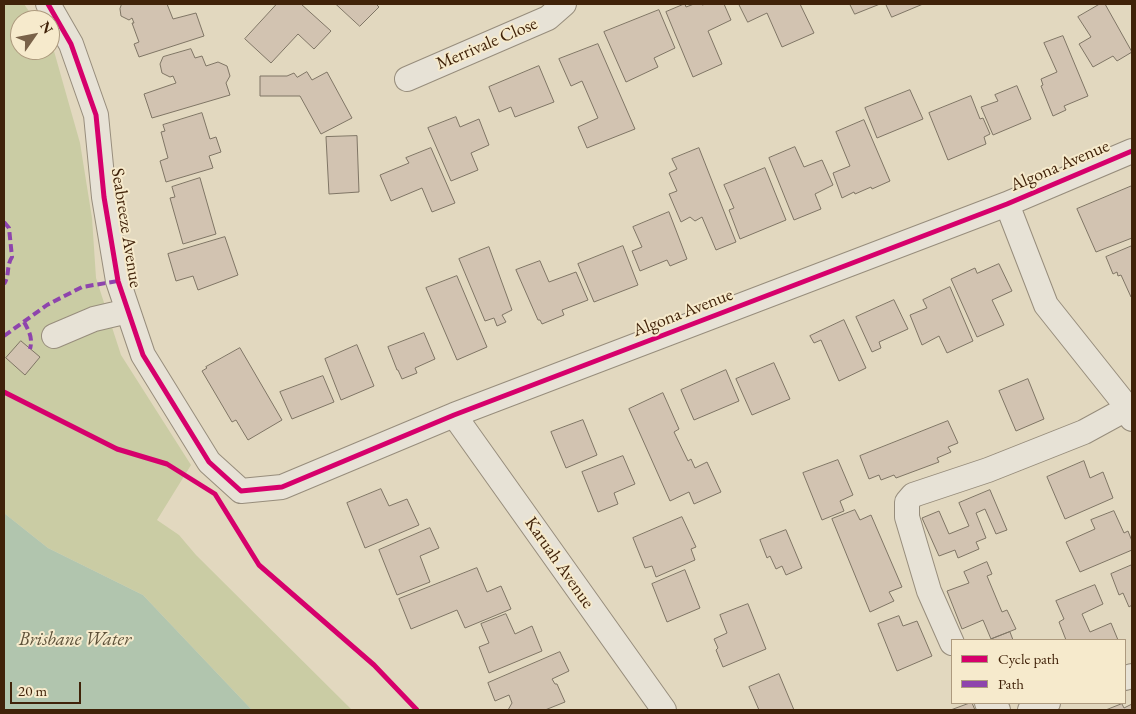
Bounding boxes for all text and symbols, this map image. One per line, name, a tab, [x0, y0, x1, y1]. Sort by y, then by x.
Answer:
north arrow	[10, 10, 60, 60]
street label: Merrivale Close	[433, 13, 541, 75]
text: N	[36, 18, 57, 37]
street label: Algona Avenue	[1007, 135, 1113, 197]
street label: Seabreeze Avenue	[106, 167, 146, 289]
street label: Algona Avenue	[630, 284, 736, 342]
street label: Karuah Avenue	[520, 513, 598, 613]
water label: Brisbane Water	[19, 629, 131, 651]
legend	[951, 639, 1126, 704]
text: Cycle path	[998, 649, 1059, 668]
scale bar	[12, 672, 84, 704]
text: Path	[998, 674, 1024, 693]
text: 20 m	[18, 681, 47, 700]

